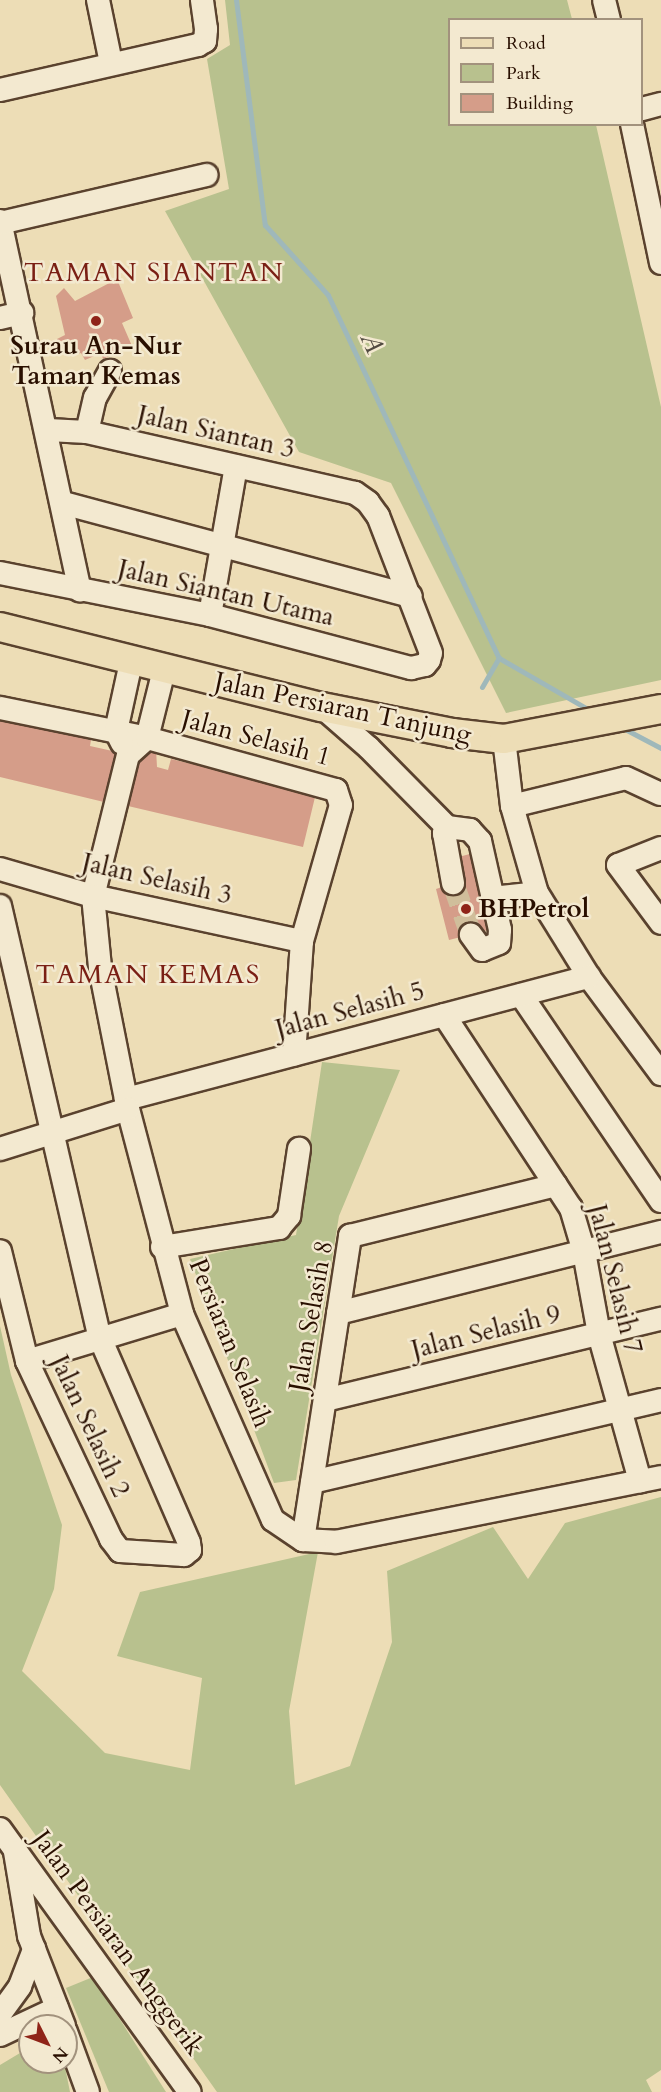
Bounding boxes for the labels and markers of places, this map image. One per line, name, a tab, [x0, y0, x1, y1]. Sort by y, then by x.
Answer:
marker: Surau An-Nur Taman Kemas	[89, 314, 103, 328]
place label: Surau An-Nur Taman Kemas	[10, 330, 182, 392]
place label: BHPetrol	[478, 893, 589, 925]
marker: BHPetrol	[459, 902, 473, 916]

